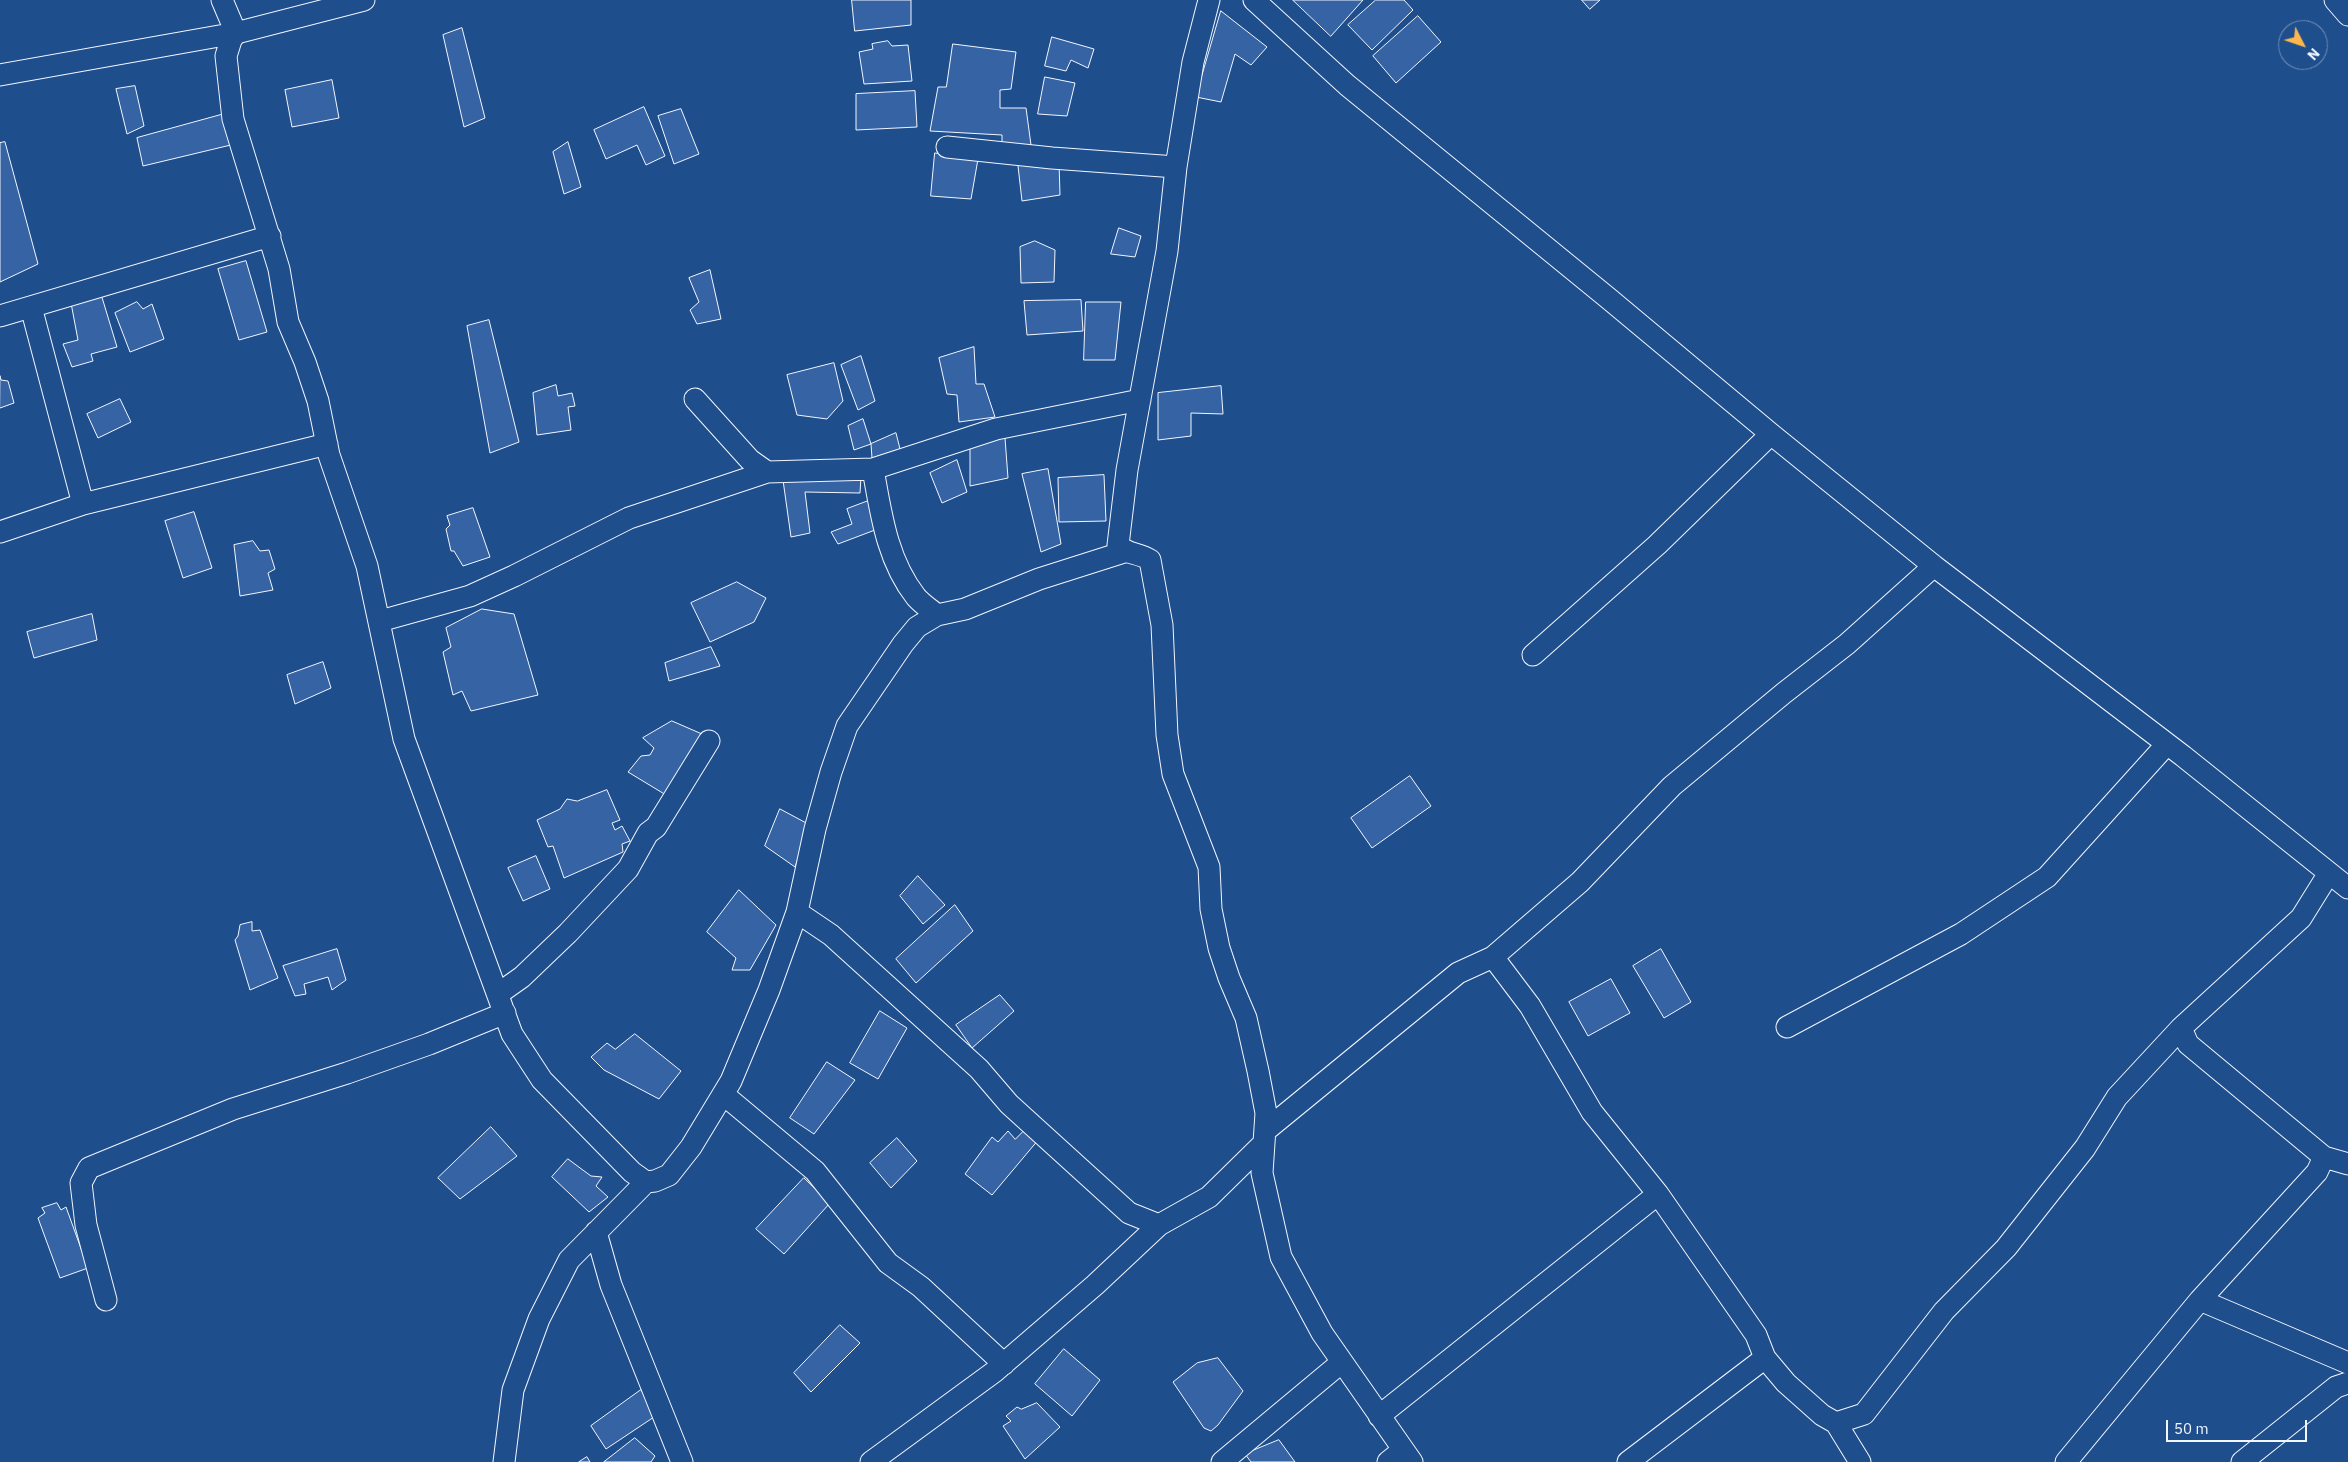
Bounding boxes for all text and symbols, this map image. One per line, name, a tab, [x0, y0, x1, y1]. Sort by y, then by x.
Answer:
north arrow	[2278, 20, 2328, 70]
text: N	[2303, 44, 2324, 64]
scale bar	[2168, 1410, 2309, 1442]
text: 50 m	[2174, 1419, 2209, 1438]

